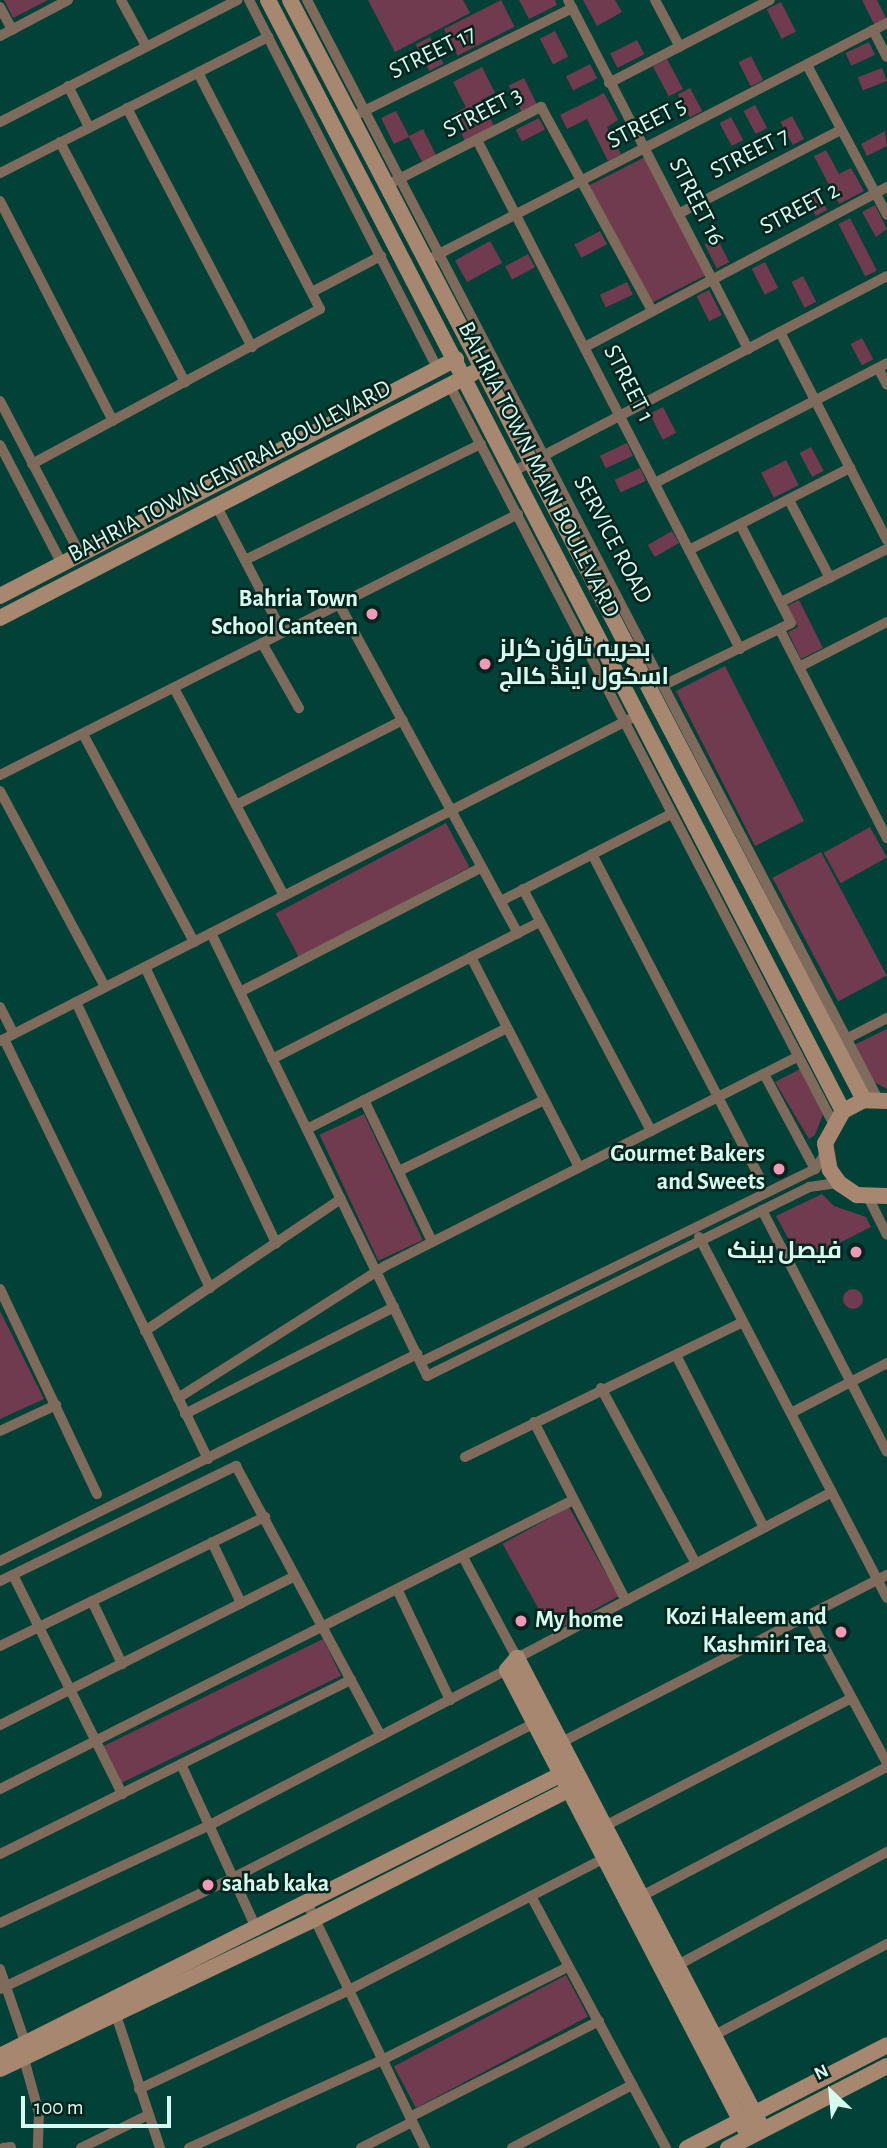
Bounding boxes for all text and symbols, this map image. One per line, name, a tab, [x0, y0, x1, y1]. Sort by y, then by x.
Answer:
street label: STREET 17	[385, 20, 481, 86]
street label: STREET 3	[439, 81, 527, 145]
street label: STREET 5	[603, 92, 691, 156]
street label: STREET 7	[706, 122, 794, 186]
street label: STREET 16	[662, 153, 730, 251]
street label: STREET 2	[755, 176, 845, 242]
street label: BAHRIA TOWN MAIN BOULEVARD	[451, 317, 625, 623]
street label: STREET 1	[596, 340, 660, 428]
street label: BAHRIA TOWN CENTRAL BOULEVARD	[64, 374, 396, 570]
street label: SERVICE ROAD	[566, 471, 658, 609]
place label: Bahria Town School Canteen	[211, 586, 358, 642]
marker: Bahria Town School Canteen	[364, 606, 380, 622]
place label: بحریہ ٹاؤن گرلز اسکول اینڈ کالج	[499, 636, 669, 692]
marker: بحریہ ٹاؤن گرلز اسکول اینڈ کالج	[477, 656, 493, 672]
place label: Gourmet Bakers and Sweets	[610, 1141, 765, 1197]
marker: Gourmet Bakers and Sweets	[771, 1161, 787, 1177]
place label: فیصل بینک	[727, 1238, 842, 1266]
marker: فیصل بینک	[848, 1244, 864, 1260]
place label: Kozi Haleem and Kashmiri Tea	[665, 1604, 827, 1660]
place label: My home	[535, 1607, 623, 1635]
marker: My home	[513, 1613, 529, 1629]
marker: Kozi Haleem and Kashmiri Tea	[833, 1624, 849, 1640]
place label: sahab kaka	[222, 1871, 329, 1899]
marker: sahab kaka	[200, 1877, 216, 1893]
north arrow	[796, 2057, 866, 2127]
text: N	[811, 2061, 832, 2084]
scale bar	[24, 2082, 175, 2126]
text: 100 m	[34, 2097, 84, 2118]

